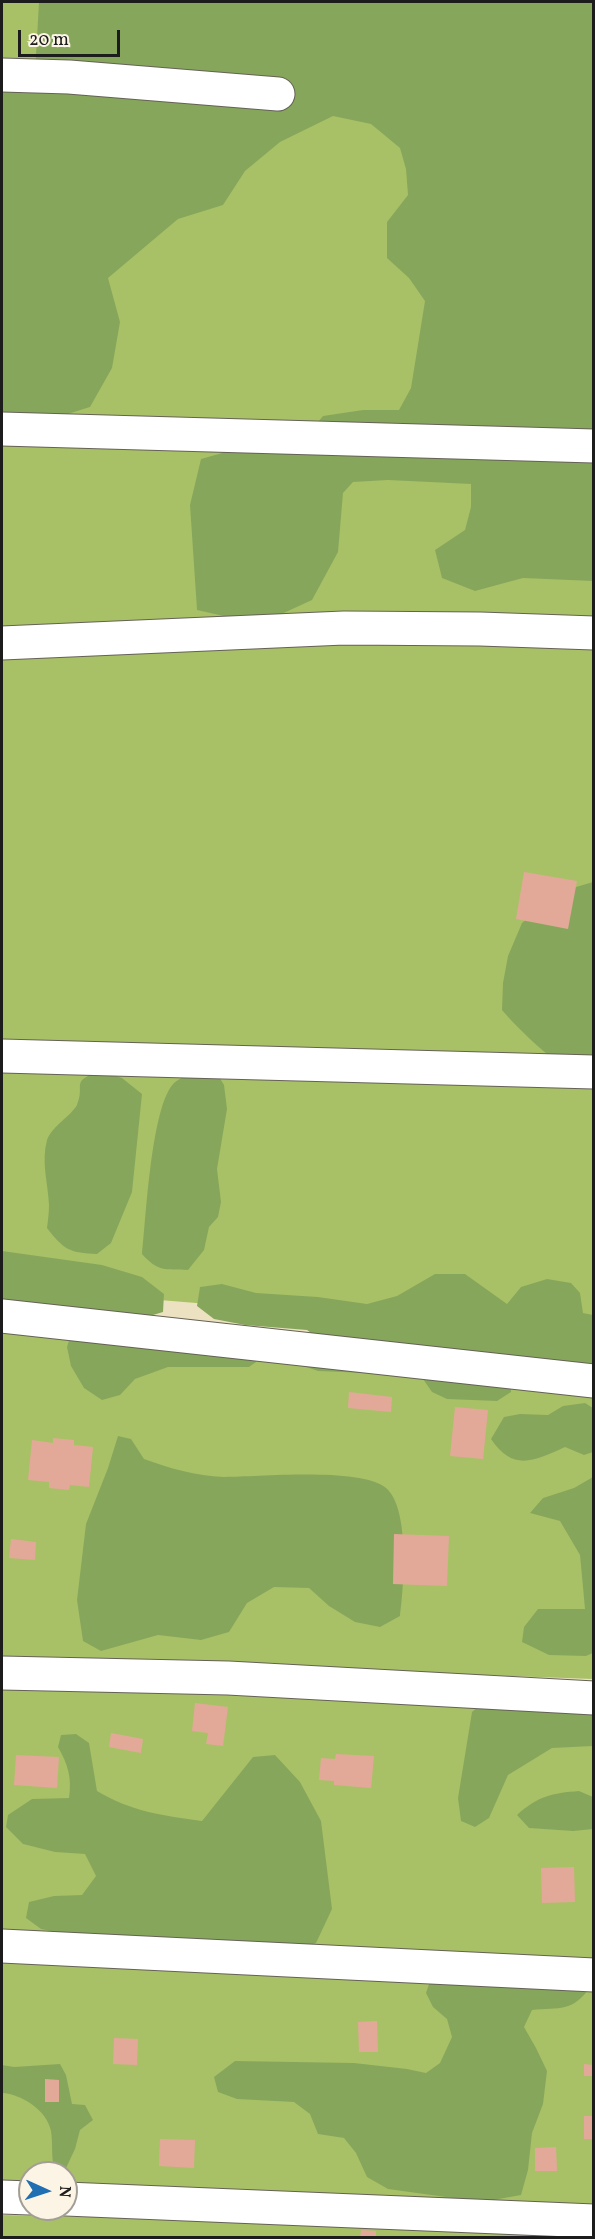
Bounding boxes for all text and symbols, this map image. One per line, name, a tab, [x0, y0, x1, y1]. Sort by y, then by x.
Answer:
scale bar	[21, 18, 123, 56]
text: 20 m	[29, 28, 69, 53]
north arrow	[18, 2161, 78, 2221]
text: N	[53, 2185, 75, 2198]

